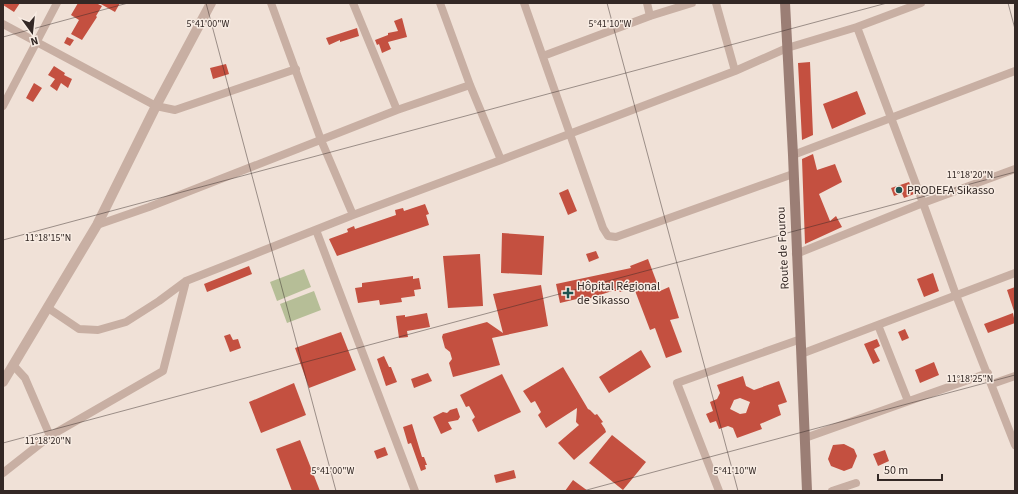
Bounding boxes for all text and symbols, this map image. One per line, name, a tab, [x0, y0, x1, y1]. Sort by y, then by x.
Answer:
north arrow	[12, 12, 52, 52]
text: 5°41'00"W	[187, 17, 230, 31]
text: 5°41'10"W	[589, 17, 632, 31]
text: N	[29, 33, 40, 49]
text: 11°18'20"N	[947, 168, 993, 182]
place label: PRODEFA Sikasso	[907, 182, 994, 199]
marker: PRODEFA Sikasso	[894, 185, 904, 195]
street label: Route de Fourou	[772, 206, 794, 290]
text: 11°18'15"N	[25, 231, 71, 245]
place label: Hôpital Régional de Sikasso	[577, 278, 660, 309]
marker: Hôpital Régional de Sikasso	[562, 287, 574, 299]
text: 11°18'25"N	[947, 372, 993, 386]
text: 11°18'20"N	[25, 434, 71, 448]
scale bar	[878, 456, 942, 482]
text: 50 m	[884, 462, 908, 479]
text: 5°41'00"W	[312, 464, 355, 478]
text: 5°41'10"W	[714, 464, 757, 478]

